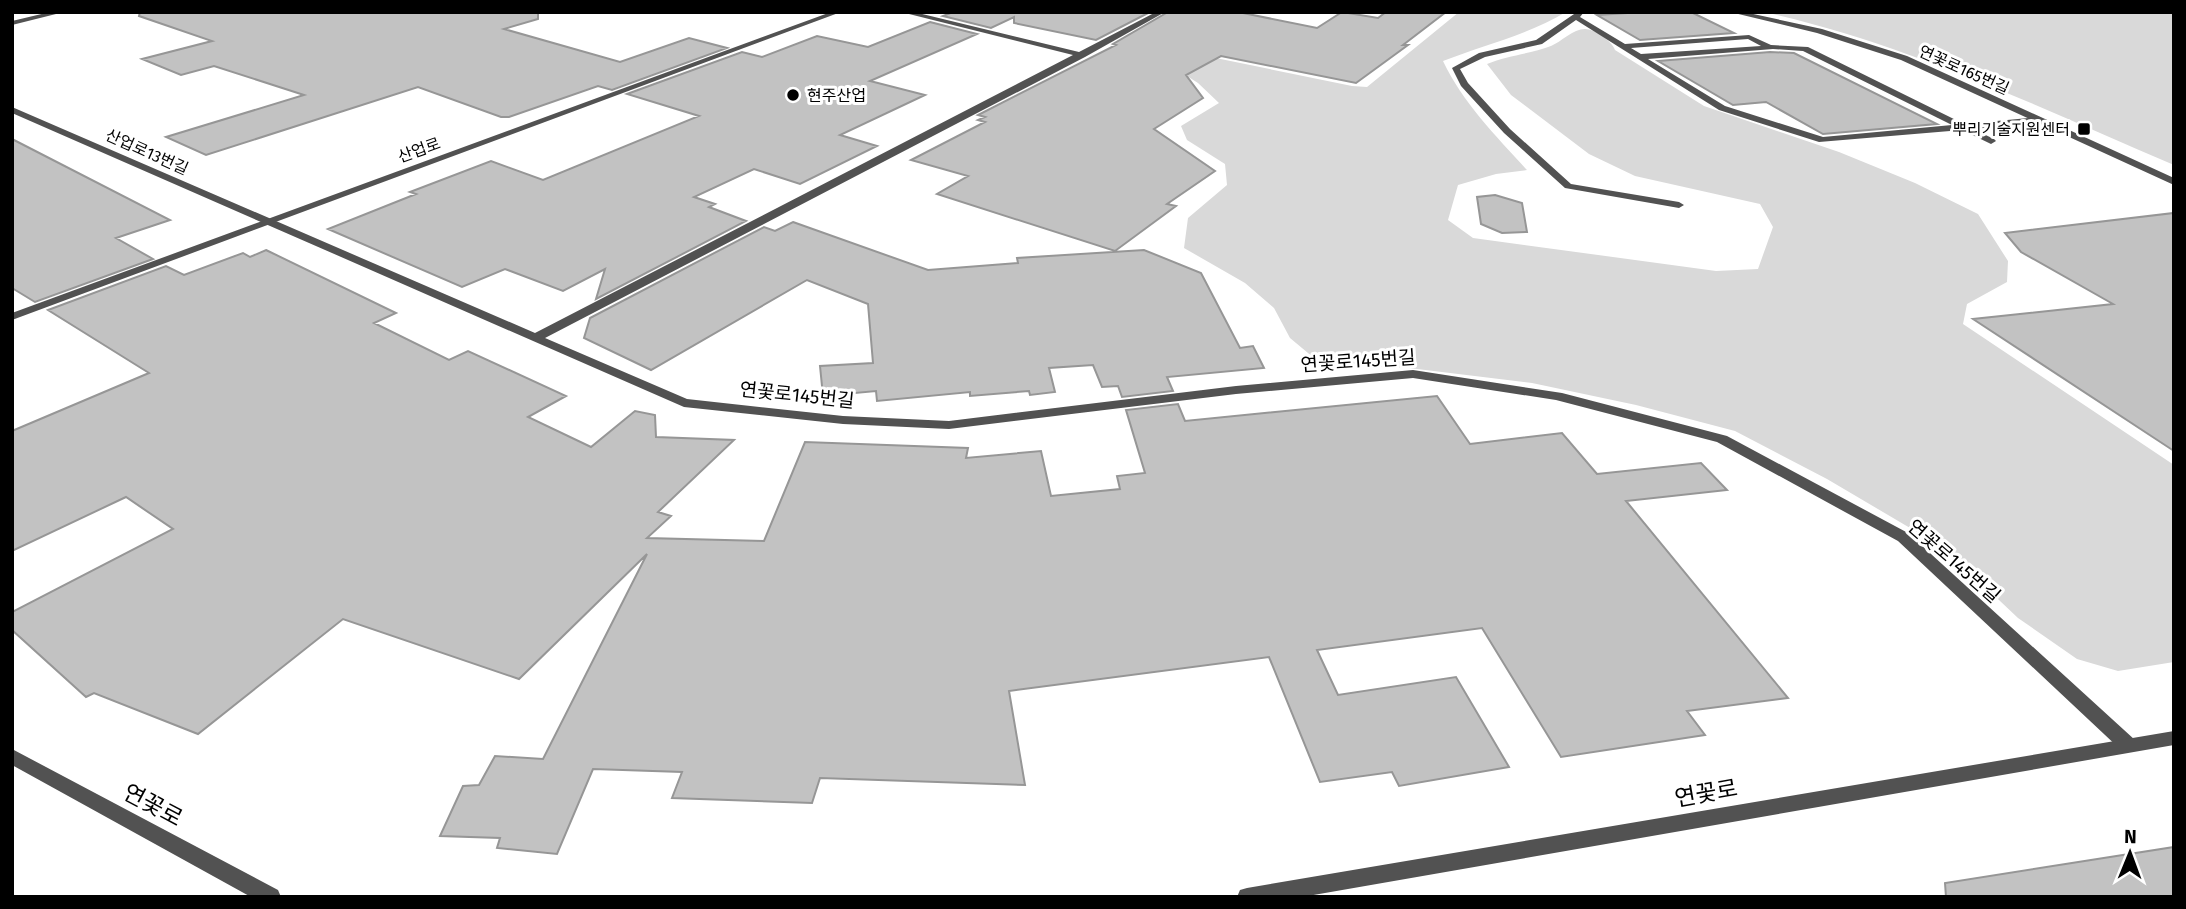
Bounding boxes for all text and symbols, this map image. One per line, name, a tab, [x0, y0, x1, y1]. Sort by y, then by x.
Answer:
street label: 연꽃로165번길	[1916, 42, 2012, 98]
place label: 현주산업	[807, 86, 866, 105]
marker: 현주산업	[785, 87, 801, 103]
place label: 뿌리기술지원센터	[1952, 120, 2070, 139]
marker: 뿌리기술지원센터	[2076, 121, 2092, 137]
street label: 산업로13번길	[103, 125, 191, 179]
street label: 산업로	[395, 133, 443, 166]
street label: 연꽃로145번길	[1300, 346, 1416, 376]
street label: 연꽃로145번길	[739, 378, 855, 412]
street label: 연꽃로145번길	[1903, 515, 2005, 607]
street label: 연꽃로	[1672, 774, 1740, 812]
street label: 연꽃로	[118, 778, 188, 832]
north arrow	[2095, 818, 2165, 888]
text: N	[2124, 825, 2137, 848]

